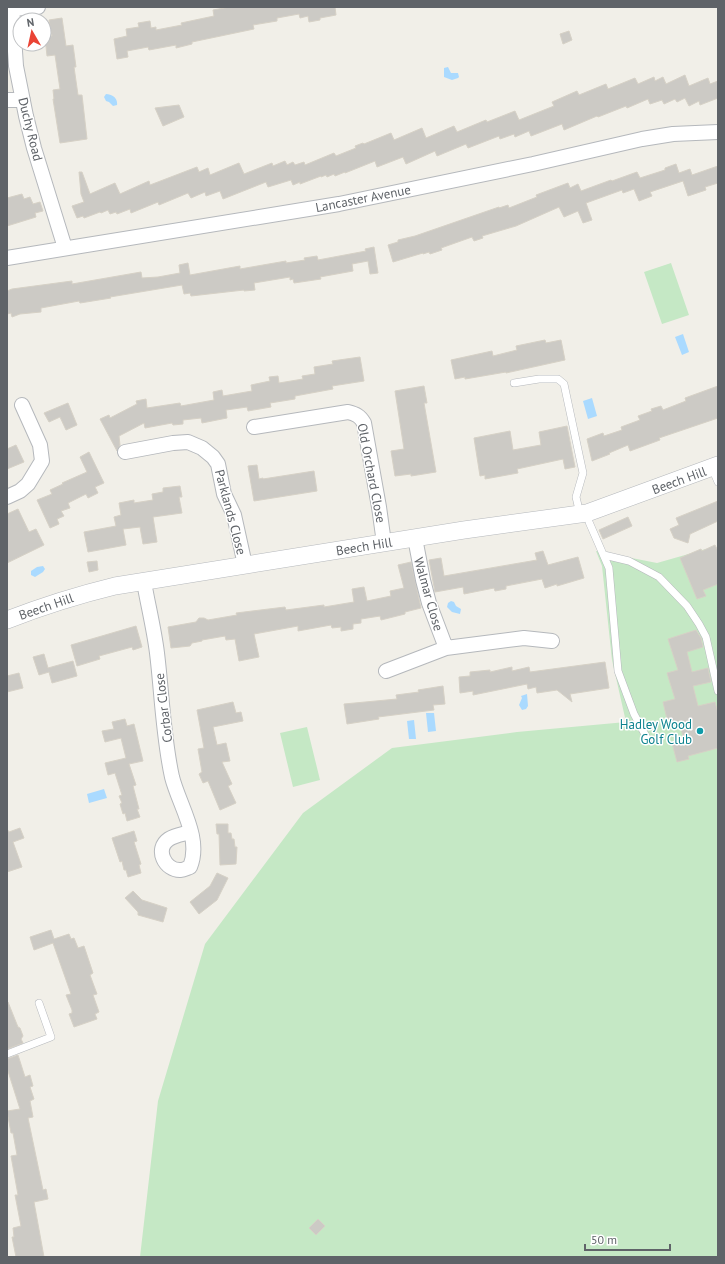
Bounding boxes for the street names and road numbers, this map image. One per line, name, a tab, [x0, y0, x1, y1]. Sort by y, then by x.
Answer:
street label: Duchy Road	[14, 95, 47, 163]
street label: Lancaster Avenue	[314, 181, 412, 216]
street label: Old Orchard Close	[354, 422, 389, 524]
street label: Beech Hill	[650, 463, 709, 498]
street label: Parklands Close	[211, 468, 250, 557]
street label: Beech Hill	[335, 534, 394, 559]
street label: Walmar Close	[410, 555, 447, 633]
street label: Beech Hill	[17, 589, 76, 624]
street label: Corbar Close	[151, 672, 176, 744]

